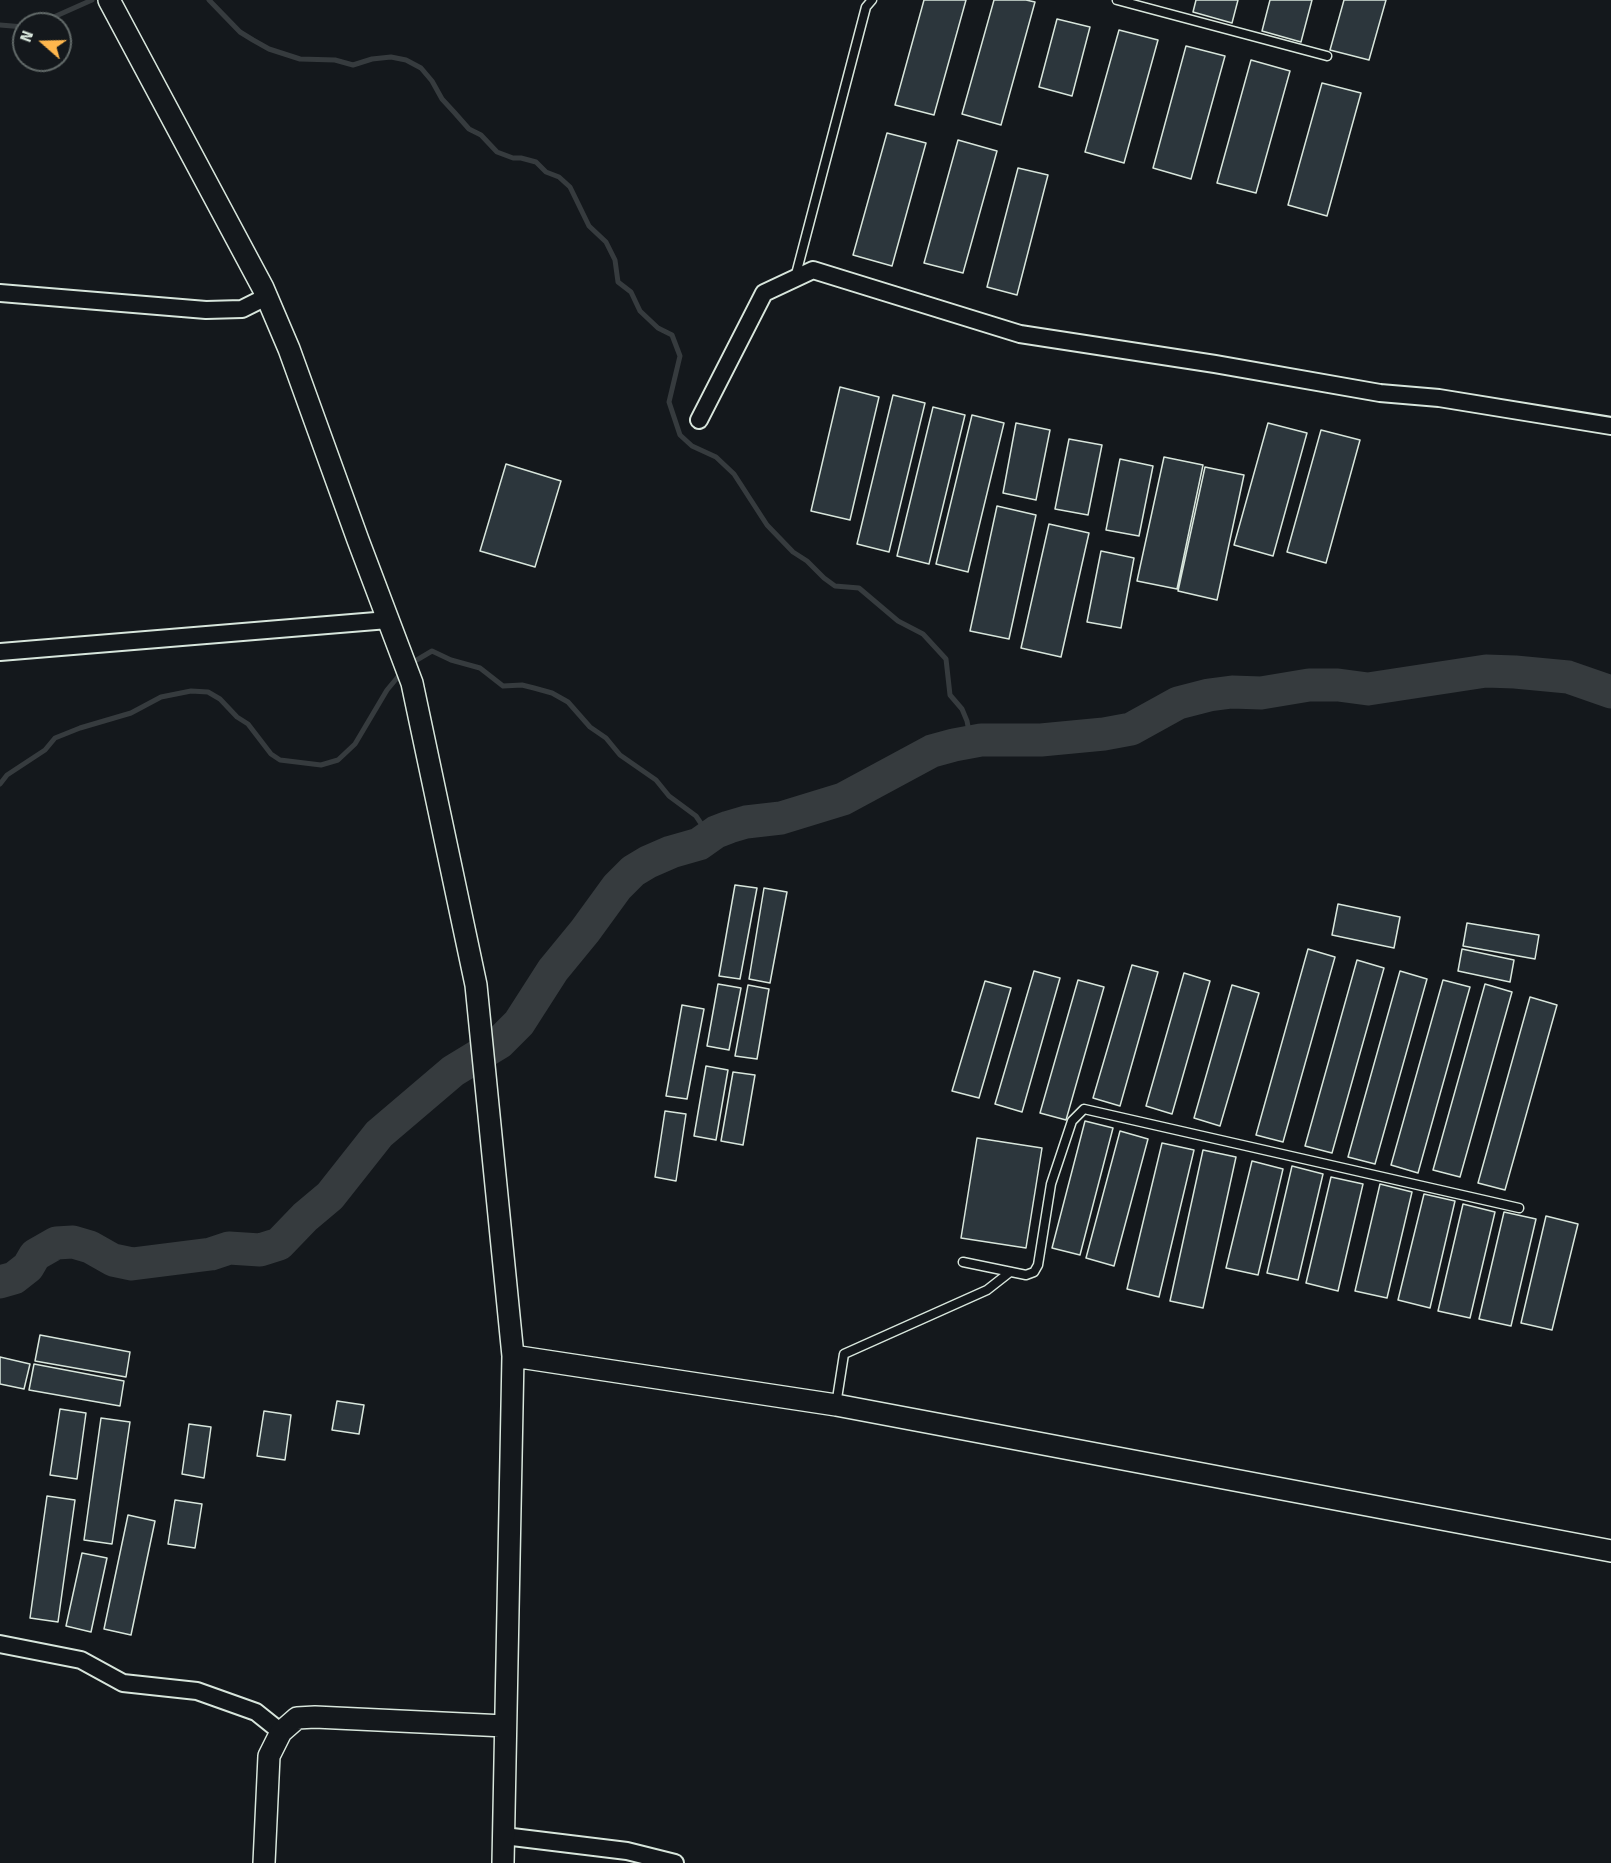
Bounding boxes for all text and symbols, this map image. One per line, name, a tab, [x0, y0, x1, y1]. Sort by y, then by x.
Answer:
north arrow	[12, 12, 72, 72]
text: N	[16, 28, 37, 45]

